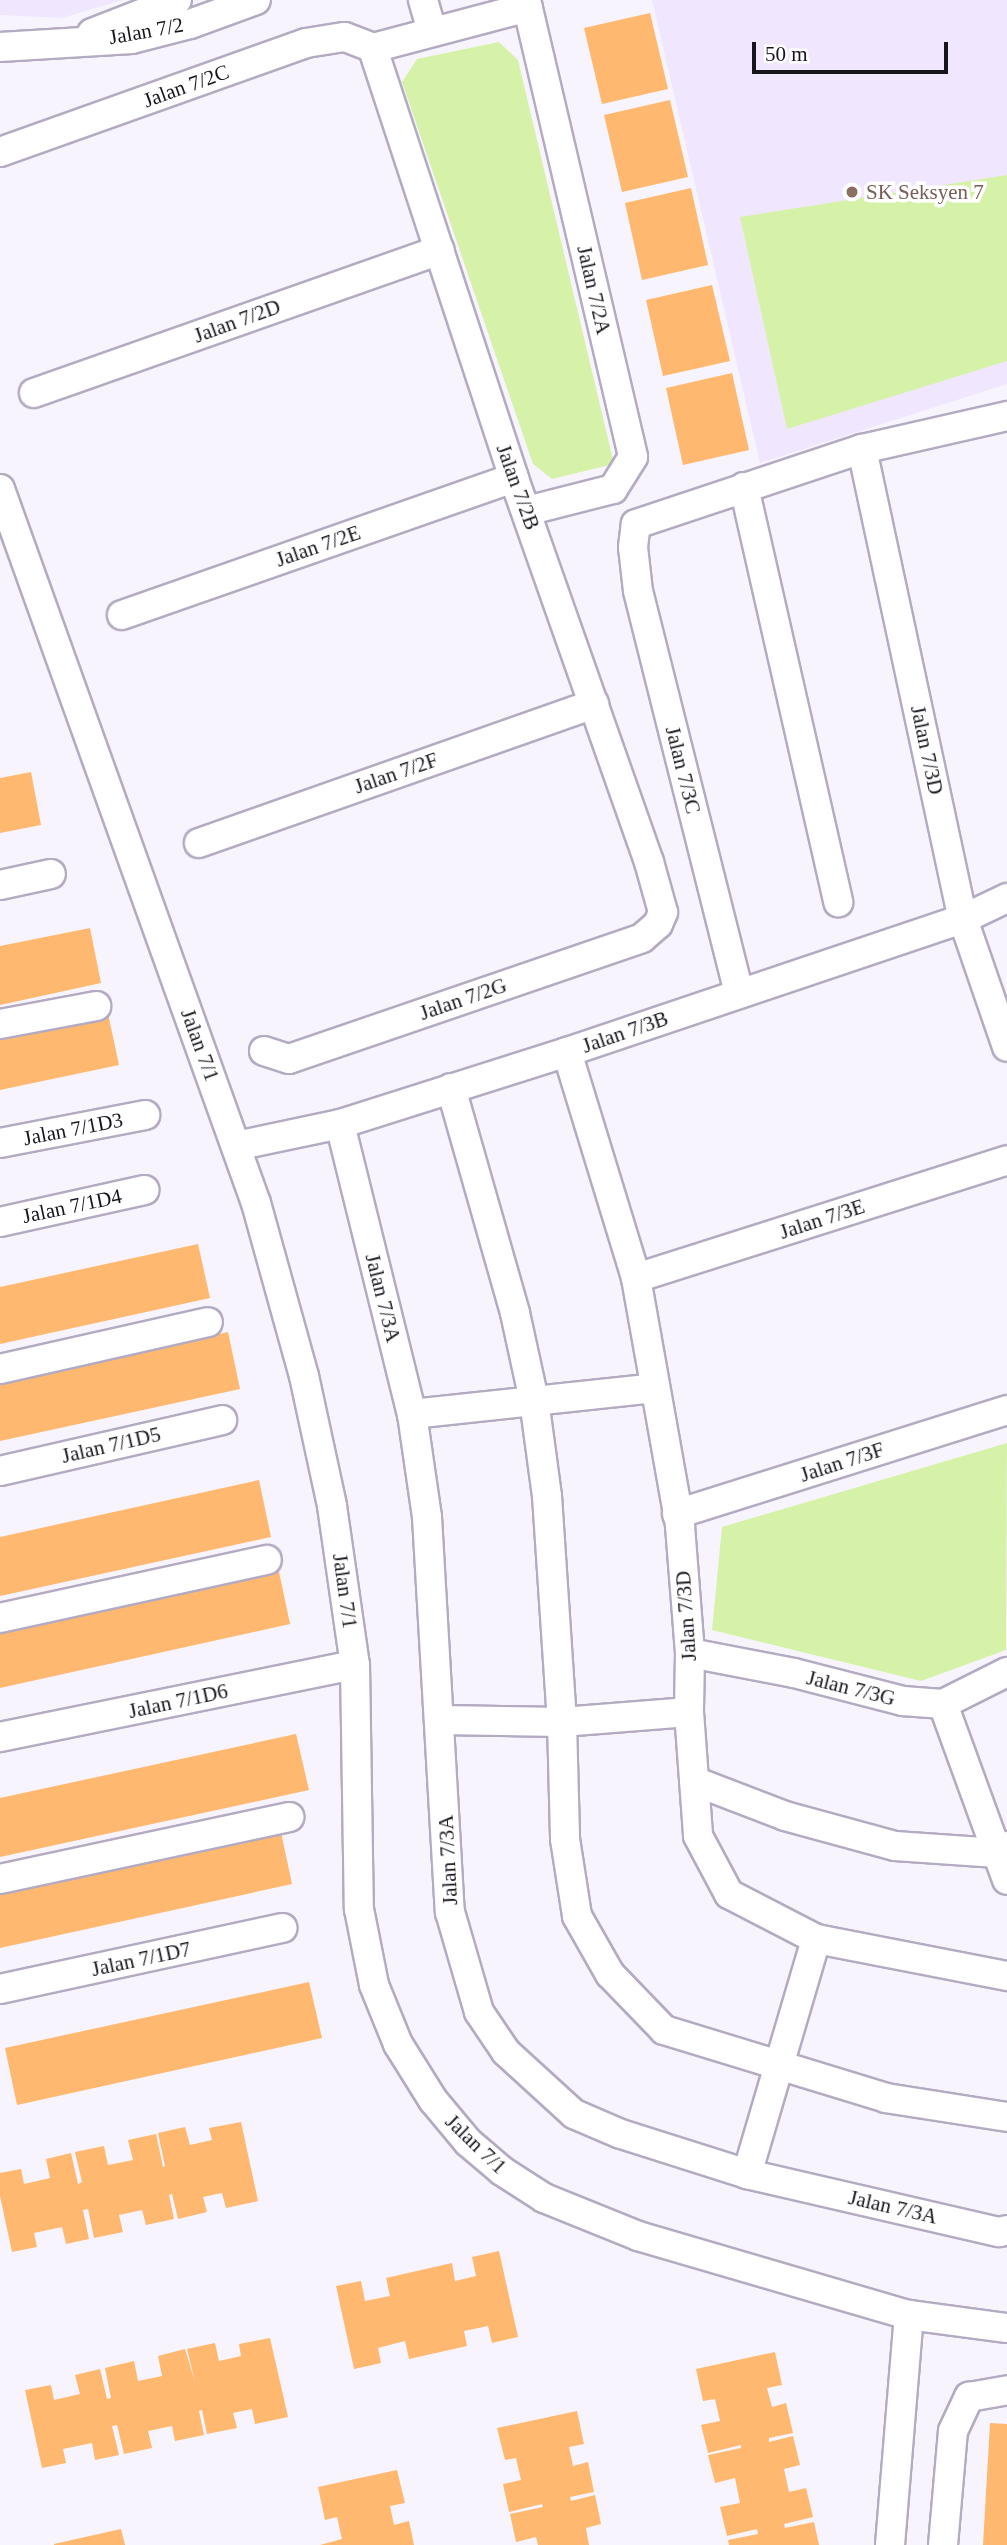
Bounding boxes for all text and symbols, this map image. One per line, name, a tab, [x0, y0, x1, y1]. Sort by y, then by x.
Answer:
street label: Jalan 7/2	[107, 12, 185, 50]
scale bar	[755, 28, 951, 72]
text: 50 m	[765, 42, 808, 66]
street label: Jalan 7/2C	[140, 59, 232, 113]
place label: SK Seksyen 7	[866, 179, 984, 205]
marker: SK Seksyen 7	[844, 184, 860, 200]
street label: Jalan 7/2A	[572, 243, 616, 337]
street label: Jalan 7/2D	[190, 294, 284, 348]
street label: Jalan 7/2B	[491, 441, 545, 533]
street label: Jalan 7/2E	[272, 520, 364, 572]
street label: Jalan 7/3D	[905, 703, 949, 797]
street label: Jalan 7/3C	[660, 724, 706, 816]
street label: Jalan 7/2F	[351, 747, 441, 799]
street label: Jalan 7/2G	[416, 972, 510, 1026]
street label: Jalan 7/1	[175, 1005, 225, 1085]
street label: Jalan 7/3B	[579, 1006, 671, 1058]
street label: Jalan 7/1D3	[21, 1107, 125, 1151]
street label: Jalan 7/1D4	[20, 1183, 124, 1229]
street label: Jalan 7/3E	[776, 1193, 868, 1245]
street label: Jalan 7/3A	[360, 1251, 406, 1345]
street label: Jalan 7/1D5	[59, 1421, 163, 1469]
street label: Jalan 7/3F	[797, 1437, 887, 1487]
street label: Jalan 7/1	[327, 1552, 363, 1630]
street label: Jalan 7/3D	[670, 1570, 702, 1662]
street label: Jalan 7/3G	[804, 1665, 898, 1711]
street label: Jalan 7/1D6	[126, 1678, 230, 1724]
street label: Jalan 7/3A	[433, 1814, 463, 1906]
street label: Jalan 7/1D7	[89, 1936, 193, 1982]
street label: Jalan 7/1	[440, 2109, 512, 2179]
street label: Jalan 7/3A	[846, 2185, 940, 2229]

